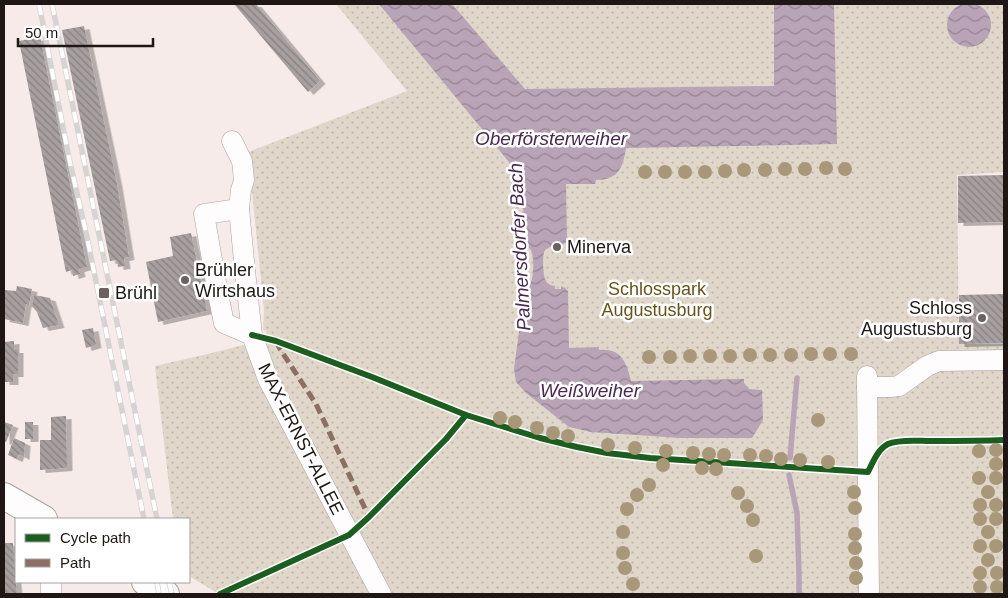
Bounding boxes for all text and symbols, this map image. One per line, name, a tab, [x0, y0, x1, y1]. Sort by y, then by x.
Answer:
scale bar	[18, 15, 152, 47]
text: 50 m	[25, 24, 58, 41]
water label: Oberförsterweiher	[475, 128, 628, 149]
water label: Palmersdorfer Bach	[505, 163, 534, 331]
place label: Minerva	[567, 237, 632, 257]
marker: Minerva	[551, 241, 563, 253]
place label: Brühler Wirtshaus	[195, 260, 275, 301]
marker: Brühler Wirtshaus	[179, 274, 191, 286]
park label: Schlosspark Augustusburg	[601, 279, 713, 320]
place label: Brühl	[115, 283, 157, 303]
marker: Brühl	[97, 286, 111, 300]
place label: Schloss Augustusburg	[861, 298, 972, 339]
marker: Schloss Augustusburg	[976, 312, 988, 324]
street label: MAX-ERNST-ALLEE	[254, 360, 348, 518]
water label: Weißweiher	[540, 380, 641, 401]
legend	[15, 518, 190, 583]
text: Cycle path	[60, 529, 131, 546]
text: Path	[60, 554, 91, 571]

